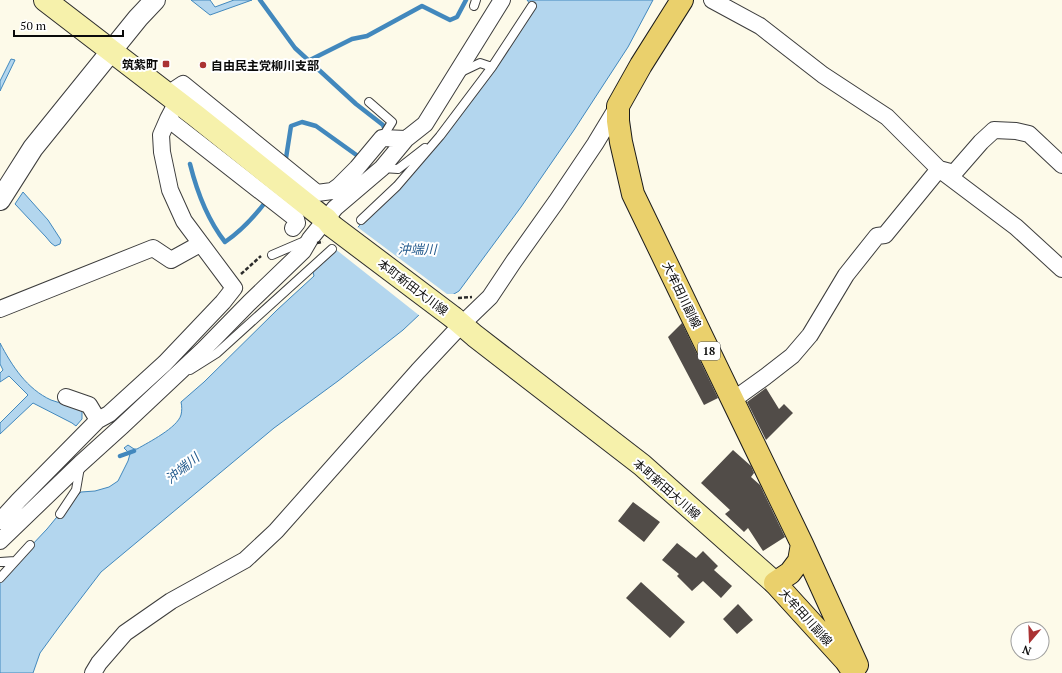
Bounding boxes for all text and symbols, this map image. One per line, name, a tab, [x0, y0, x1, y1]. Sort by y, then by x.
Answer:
scale bar	[14, 12, 123, 38]
text: 50 m	[20, 18, 47, 33]
place label: 筑紫町	[122, 57, 158, 72]
place label: 自由民主党柳川支部	[211, 58, 319, 73]
marker: 筑紫町	[161, 59, 171, 69]
marker: 自由民主党柳川支部	[198, 60, 208, 70]
water label: 沖端川	[397, 240, 438, 258]
street label: 本町新田大川線	[375, 256, 451, 318]
street label: 大牟田川副線	[659, 259, 705, 331]
road number: 18	[698, 342, 720, 360]
water label: 沖端川	[161, 447, 204, 487]
street label: 本町新田大川線	[630, 456, 704, 522]
street label: 大牟田川副線	[776, 585, 836, 649]
north arrow	[1010, 621, 1050, 661]
text: N	[1020, 642, 1033, 658]

